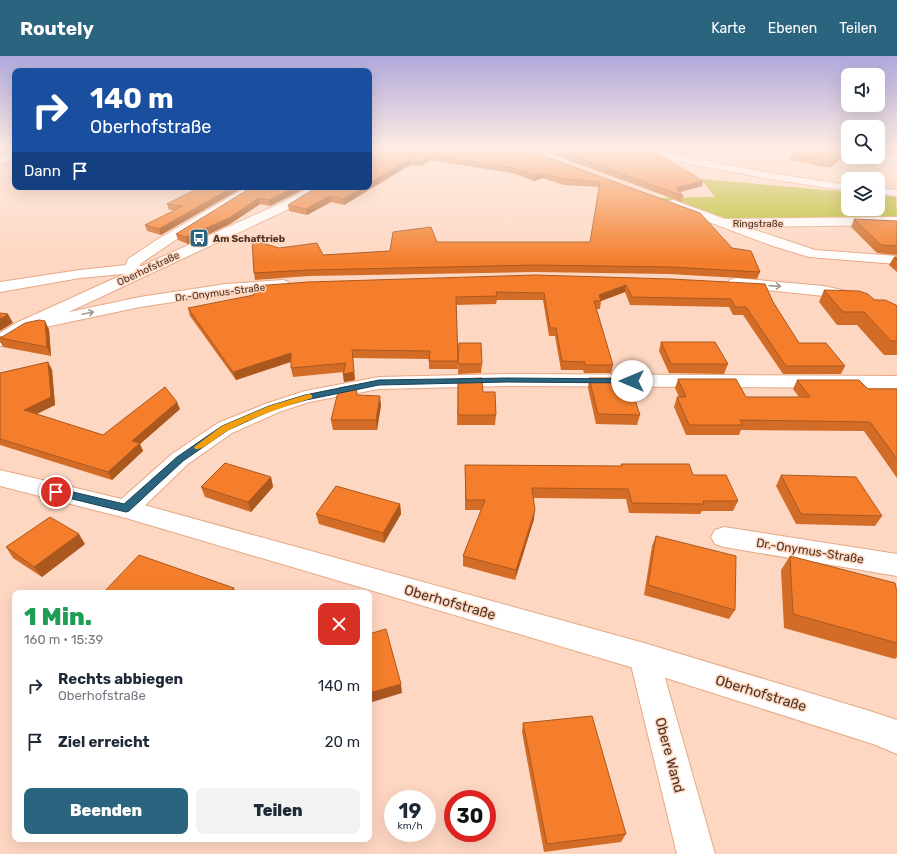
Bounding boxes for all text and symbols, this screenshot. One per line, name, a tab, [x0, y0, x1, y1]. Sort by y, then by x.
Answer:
text: Routely	[20, 17, 94, 40]
text: Karte	[711, 20, 746, 37]
text: Ebenen	[768, 20, 817, 37]
text: Teilen	[839, 20, 877, 37]
map controls	[841, 68, 885, 216]
button: sound	[841, 68, 885, 112]
text: 140 m	[90, 82, 174, 115]
icon: right	[24, 84, 76, 136]
text: Oberhofstraße	[90, 116, 211, 138]
button: search	[841, 120, 885, 164]
icon: arrive	[69, 160, 91, 182]
text: Dann	[24, 162, 61, 180]
button: layers	[841, 172, 885, 216]
street label: Ringstraße	[733, 218, 784, 230]
bus stop icon: Am Schaftrieb	[188, 227, 210, 249]
place label: Am Schaftrieb	[213, 233, 285, 245]
street label: Oberhofstraße	[115, 249, 182, 289]
street label: Dr.-Onymus-Straße	[174, 281, 266, 304]
one-way arrow	[768, 283, 781, 290]
one-way arrow	[81, 309, 94, 317]
position arrow	[611, 360, 653, 402]
pin	[39, 475, 73, 509]
icon: arrive	[45, 481, 67, 503]
street label: Dr.-Onymus-Straße	[755, 536, 865, 566]
street label: Oberhofstraße	[402, 581, 498, 624]
text: 1 Min.	[24, 603, 92, 631]
button: close	[318, 603, 360, 645]
text: 160 m · 15:39	[24, 632, 103, 647]
text: Rechts abbiegen	[58, 670, 183, 688]
street label: Oberhofstraße	[713, 672, 809, 715]
icon: right	[24, 675, 46, 697]
text: 140 m	[318, 677, 360, 695]
text: Oberhofstraße	[58, 688, 146, 703]
street label: Obere Wand	[651, 716, 688, 795]
icon: arrive	[24, 731, 46, 753]
text: Ziel erreicht	[58, 733, 150, 751]
text: 20 m	[325, 733, 360, 751]
button: Beenden	[24, 788, 188, 834]
button: Teilen	[196, 788, 360, 834]
speed limit sign: 30	[444, 790, 496, 842]
text: 19	[399, 799, 421, 823]
text: km/h	[398, 820, 422, 832]

